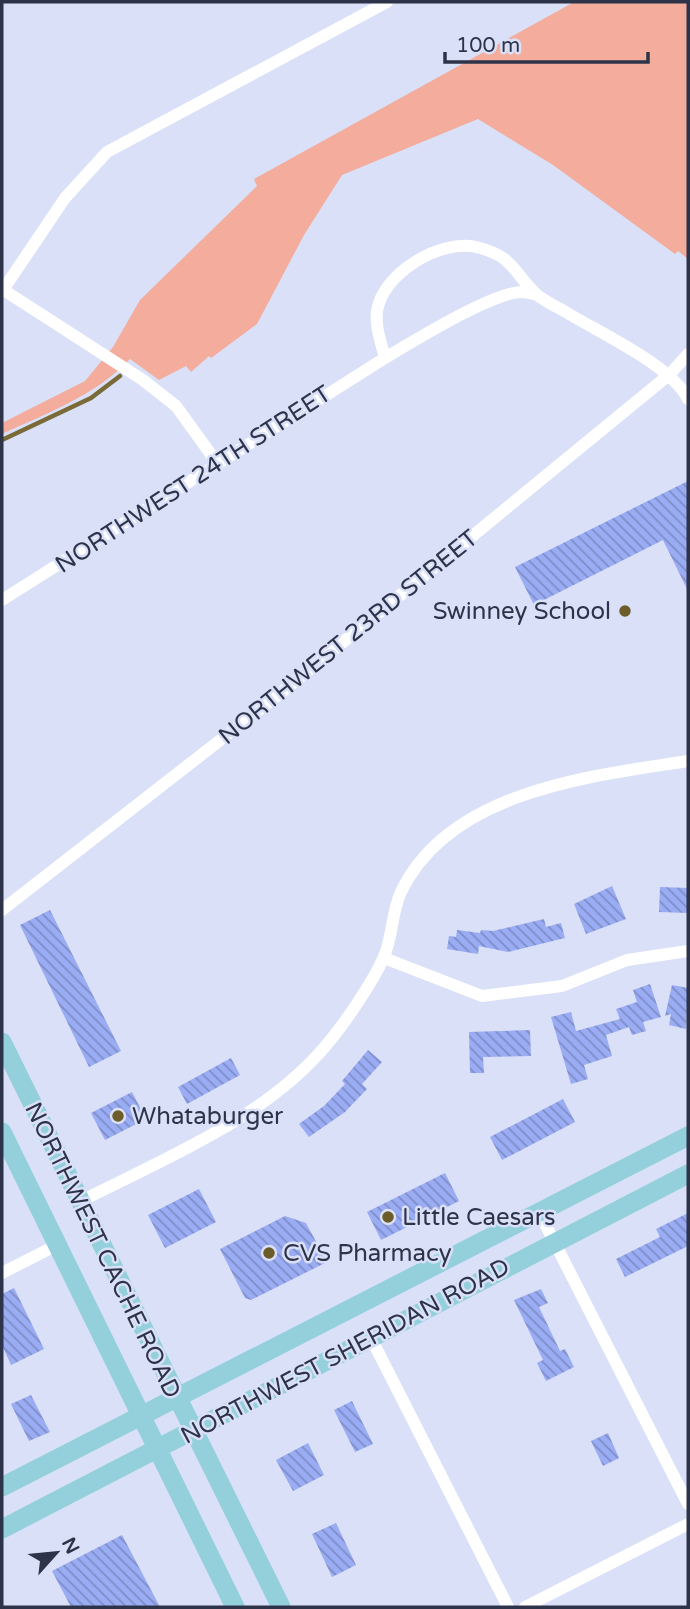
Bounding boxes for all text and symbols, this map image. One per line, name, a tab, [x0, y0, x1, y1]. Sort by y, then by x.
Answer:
scale bar	[445, 21, 648, 65]
text: 100 m	[456, 33, 520, 58]
street label: NORTHWEST 24TH STREET	[50, 379, 337, 580]
street label: NORTHWEST 23RD STREET	[213, 524, 484, 751]
place label: Swinney School	[433, 597, 611, 626]
marker: Swinney School	[617, 603, 633, 619]
street label: NORTHWEST CACHE ROAD	[18, 1098, 187, 1403]
place label: Whataburger	[132, 1102, 284, 1131]
marker: Whataburger	[110, 1108, 126, 1124]
place label: Little Caesars	[402, 1203, 555, 1232]
marker: Little Caesars	[380, 1209, 396, 1225]
place label: CVS Pharmacy	[283, 1239, 452, 1268]
marker: CVS Pharmacy	[261, 1245, 277, 1261]
street label: NORTHWEST SHERIDAN ROAD	[176, 1252, 515, 1451]
north arrow	[21, 1518, 91, 1588]
text: N	[57, 1534, 84, 1558]

